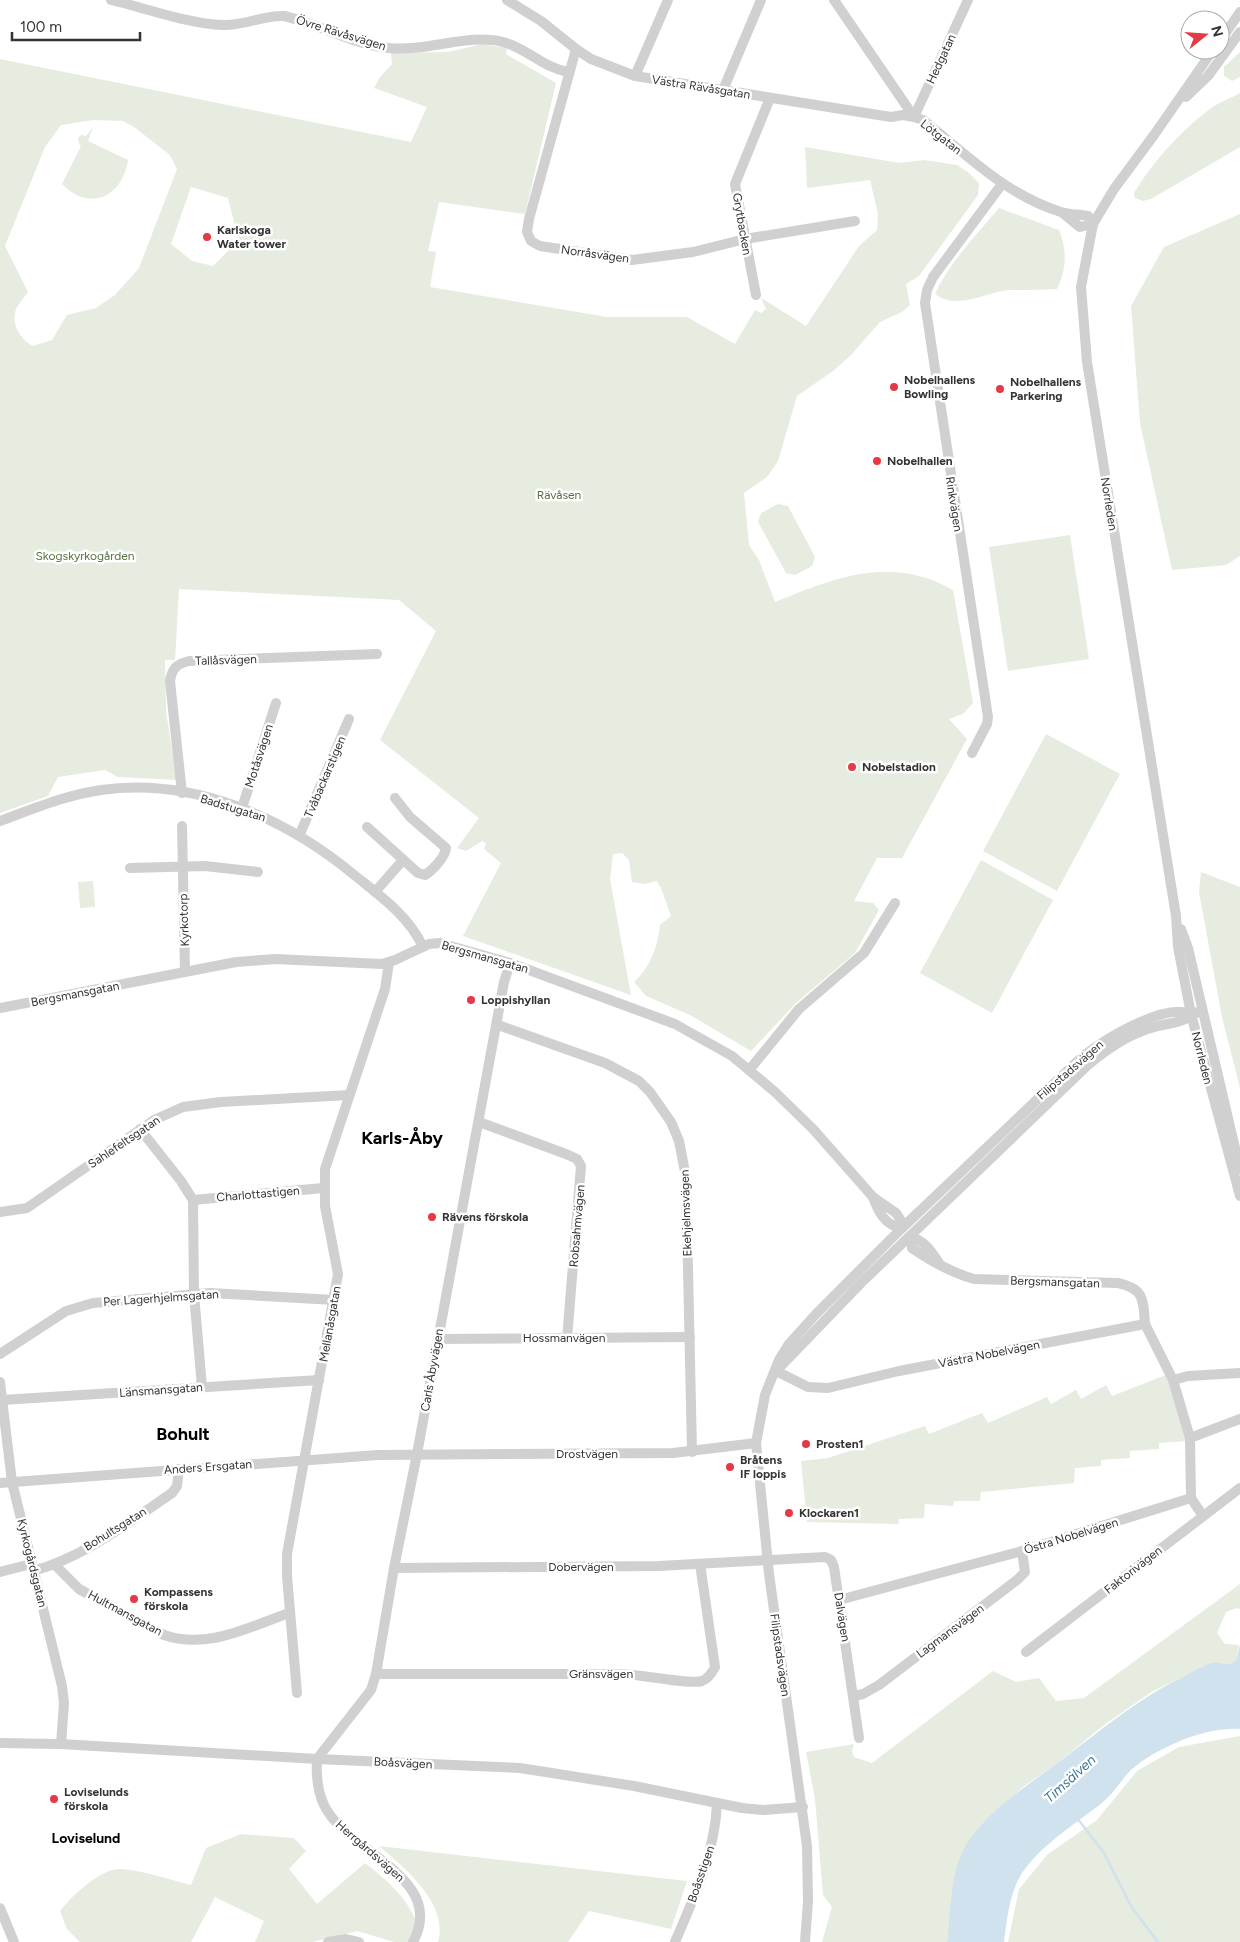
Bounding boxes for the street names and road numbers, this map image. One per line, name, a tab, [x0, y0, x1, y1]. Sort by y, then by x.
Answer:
street label: Övre Rävåsvägen	[294, 13, 388, 53]
street label: Hedgatan	[923, 32, 959, 86]
street label: Västra Rävåsgatan	[651, 72, 752, 102]
street label: Lötgatan	[918, 117, 965, 158]
street label: Grytbacken	[730, 192, 754, 256]
street label: Norråsvägen	[560, 242, 630, 266]
street label: Rinkvägen	[943, 476, 965, 533]
street label: Norrleden	[1098, 476, 1120, 532]
street label: Tallåsvägen	[195, 652, 257, 668]
street label: Motåsvägen	[242, 722, 276, 790]
street label: Tvåbackarstigen	[301, 734, 349, 820]
street label: Badstugatan	[199, 791, 268, 825]
street label: Kyrkotorp	[176, 893, 192, 947]
street label: Bergsmansgatan	[440, 938, 530, 976]
street label: Bergsmansgatan	[30, 979, 121, 1009]
street label: Norrleden	[1189, 1030, 1215, 1086]
street label: Filipstadsvägen	[1034, 1037, 1106, 1103]
street label: Sahlefeltsgatan	[85, 1113, 163, 1171]
street label: Ekehjelmsvägen	[677, 1169, 695, 1257]
street label: Charlottastigen	[216, 1183, 300, 1205]
street label: Robsahmvägen	[566, 1184, 588, 1268]
street label: Bergsmansgatan	[1010, 1273, 1100, 1291]
street label: Mellanåsgatan	[316, 1285, 344, 1363]
street label: Per Lagerhjelmsgatan	[103, 1287, 220, 1309]
street label: Carls Åbyvägen	[418, 1327, 446, 1413]
street label: Hossmanvägen	[523, 1331, 606, 1345]
street label: Västra Nobelvägen	[937, 1337, 1041, 1371]
street label: Länsmansgatan	[119, 1380, 204, 1400]
street label: Drostvägen	[556, 1447, 618, 1461]
street label: Anders Ersgatan	[163, 1457, 253, 1477]
street label: Bohultsgatan	[81, 1504, 149, 1554]
street label: Östra Nobelvägen	[1022, 1515, 1120, 1557]
street label: Kyrkogårdsgatan	[14, 1517, 50, 1609]
street label: Faktorivägen	[1101, 1543, 1165, 1597]
street label: Dobervägen	[548, 1560, 614, 1574]
street label: Hultmansgatan	[86, 1588, 165, 1639]
street label: Dalvägen	[831, 1591, 853, 1643]
street label: Lagmansvägen	[914, 1601, 987, 1661]
street label: Filipstadsvägen	[767, 1613, 793, 1698]
street label: Gränsvägen	[569, 1667, 633, 1681]
street label: Boåsvägen	[373, 1754, 433, 1772]
street label: Herrgårdsvägen	[333, 1817, 407, 1885]
street label: Boåsstigen	[685, 1843, 717, 1904]

